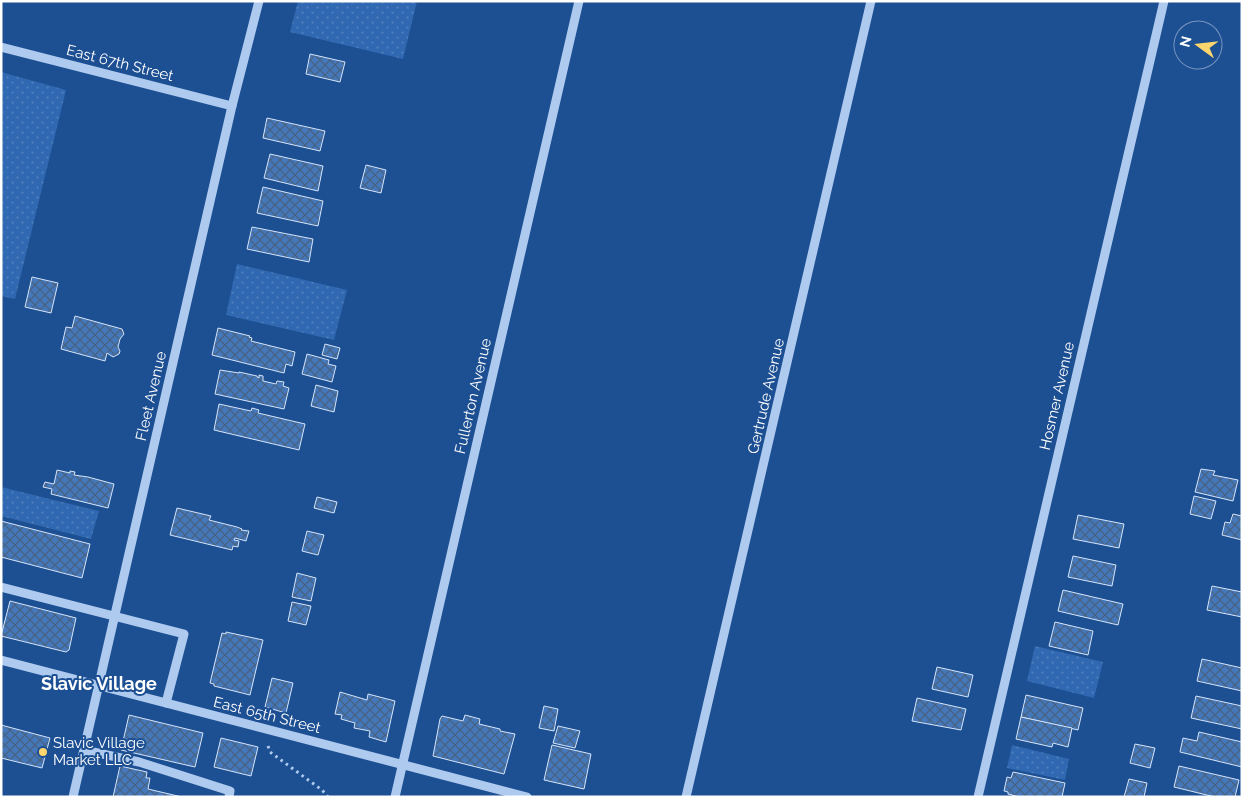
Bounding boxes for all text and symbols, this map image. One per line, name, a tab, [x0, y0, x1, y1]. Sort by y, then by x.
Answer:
north arrow	[1173, 20, 1223, 70]
text: N	[1176, 34, 1195, 49]
street label: East 67th Street	[65, 41, 175, 85]
street label: Fullerton Avenue	[451, 336, 495, 456]
street label: Gertrude Avenue	[744, 336, 788, 456]
street label: Hosmer Avenue	[1036, 340, 1078, 452]
street label: Fleet Avenue	[132, 349, 170, 443]
district label: Slavic Village	[41, 673, 157, 694]
street label: East 65th Street	[212, 693, 322, 737]
place label: Slavic Village Market LLC	[53, 734, 145, 769]
marker: Slavic Village Market LLC	[37, 746, 49, 758]

